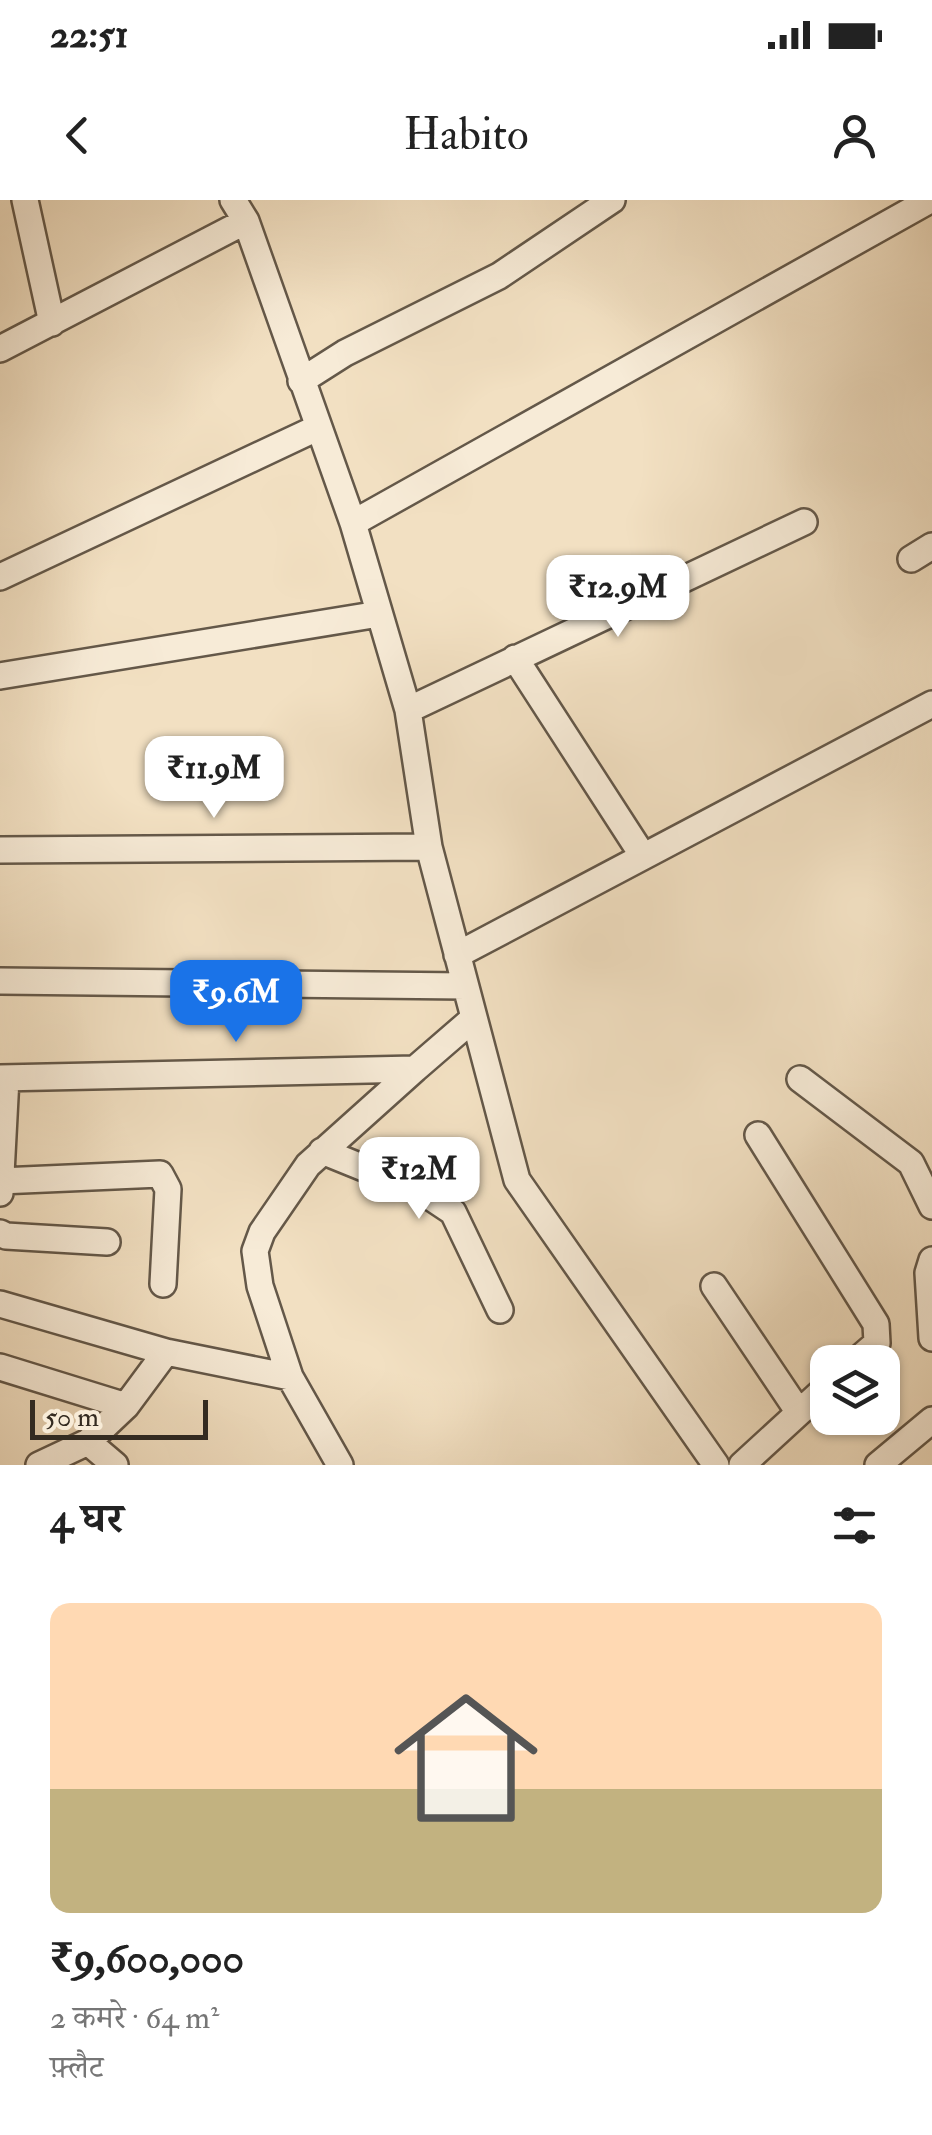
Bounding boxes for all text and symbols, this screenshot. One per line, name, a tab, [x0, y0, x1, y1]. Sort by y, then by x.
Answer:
text: 22:51	[50, 11, 128, 59]
text: Habito	[403, 107, 529, 163]
icon: back	[50, 108, 105, 163]
icon: person	[827, 108, 882, 163]
pin: ₹12.9M	[537, 555, 699, 640]
text: ₹12.9M	[568, 567, 668, 607]
pin: ₹11.9M	[133, 736, 295, 821]
text: ₹11.9M	[167, 748, 261, 788]
pin: ₹9.6M	[166, 960, 306, 1045]
text: ₹9.6M	[192, 972, 280, 1012]
pin: ₹12M	[360, 1137, 478, 1222]
text: ₹12M	[381, 1149, 457, 1189]
map controls	[810, 1345, 900, 1435]
button: layers	[810, 1345, 900, 1435]
scale bar	[30, 1395, 208, 1440]
text: 50 m	[45, 1400, 99, 1435]
text: 4 घर	[50, 1493, 123, 1545]
icon: filters	[827, 1498, 882, 1553]
icon: home	[376, 1668, 556, 1848]
text: ₹9,600,000	[50, 1933, 244, 1985]
text: 2 कमरे · 64 m²	[50, 1998, 219, 2038]
text: फ़्लैट	[50, 2048, 103, 2088]

